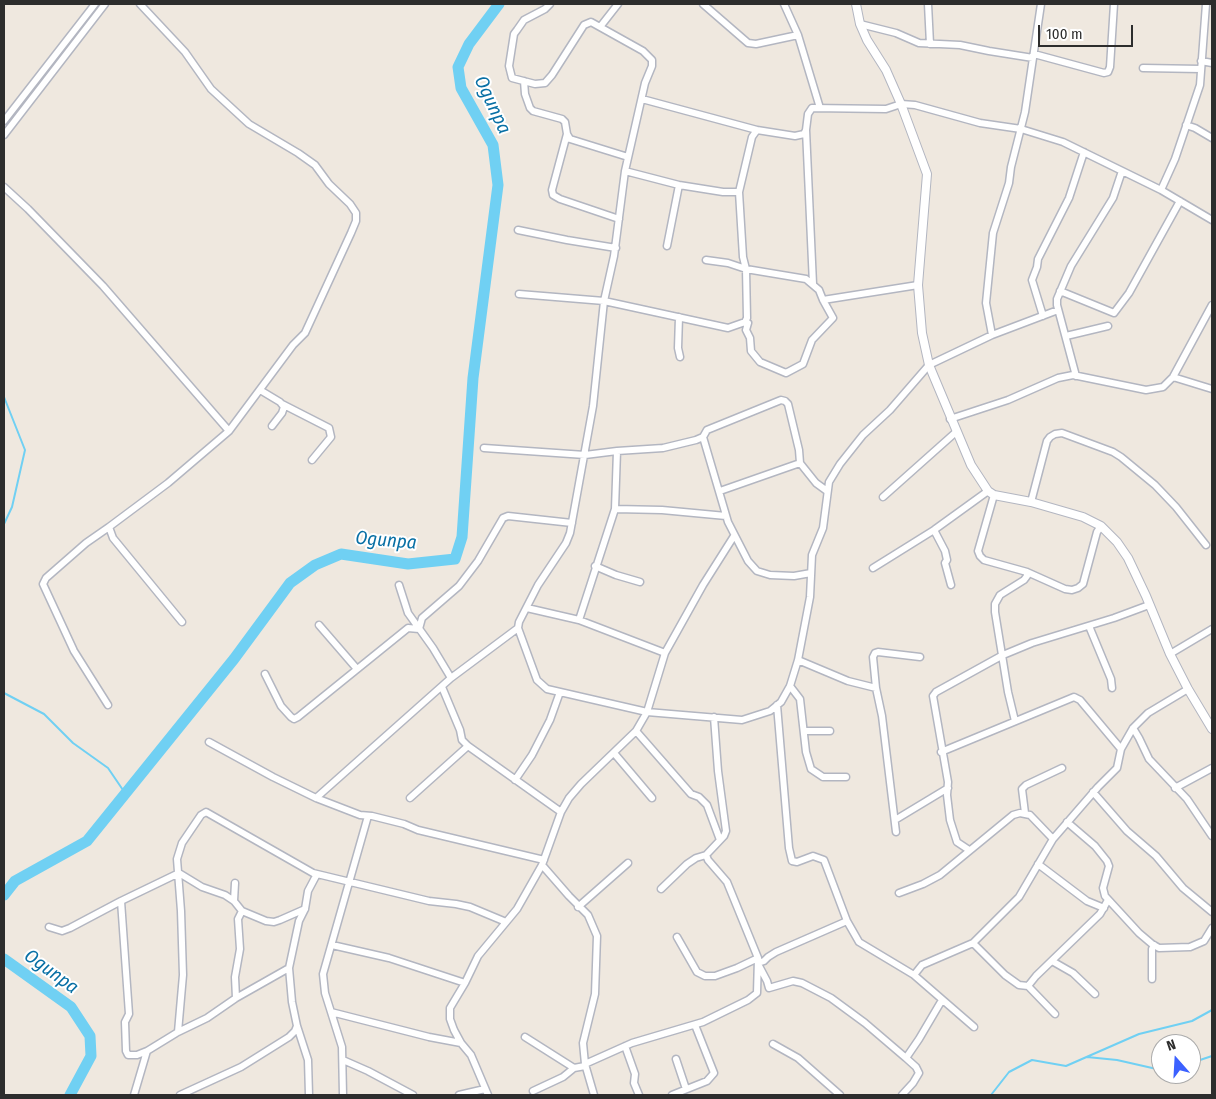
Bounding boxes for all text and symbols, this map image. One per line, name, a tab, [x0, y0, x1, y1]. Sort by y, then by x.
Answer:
scale bar	[1041, 15, 1136, 47]
text: 100 m	[1046, 25, 1083, 43]
water label: Ogunpa	[469, 72, 515, 138]
water label: Ogunpa	[354, 527, 418, 555]
water label: Ogunpa	[19, 945, 83, 999]
north arrow	[1151, 1034, 1201, 1084]
text: N	[1165, 1036, 1178, 1055]

